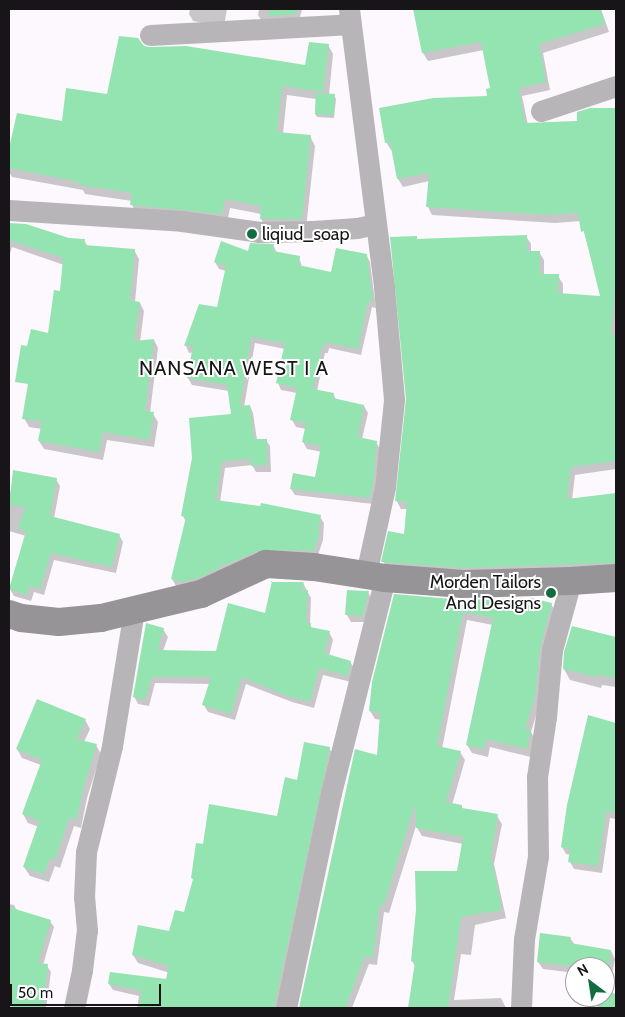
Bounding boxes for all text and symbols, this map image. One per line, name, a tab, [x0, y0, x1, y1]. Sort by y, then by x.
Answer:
place label: liqiud_soap	[262, 223, 350, 245]
marker: liqiud_soap	[246, 228, 258, 240]
district label: NANSANA WEST I A	[137, 356, 331, 380]
place label: Morden Tailors And Designs	[430, 572, 541, 614]
marker: Morden Tailors And Designs	[545, 587, 557, 599]
north arrow	[565, 957, 615, 1007]
text: N	[574, 960, 592, 980]
scale bar	[12, 974, 164, 1006]
text: 50 m	[18, 984, 53, 1002]

